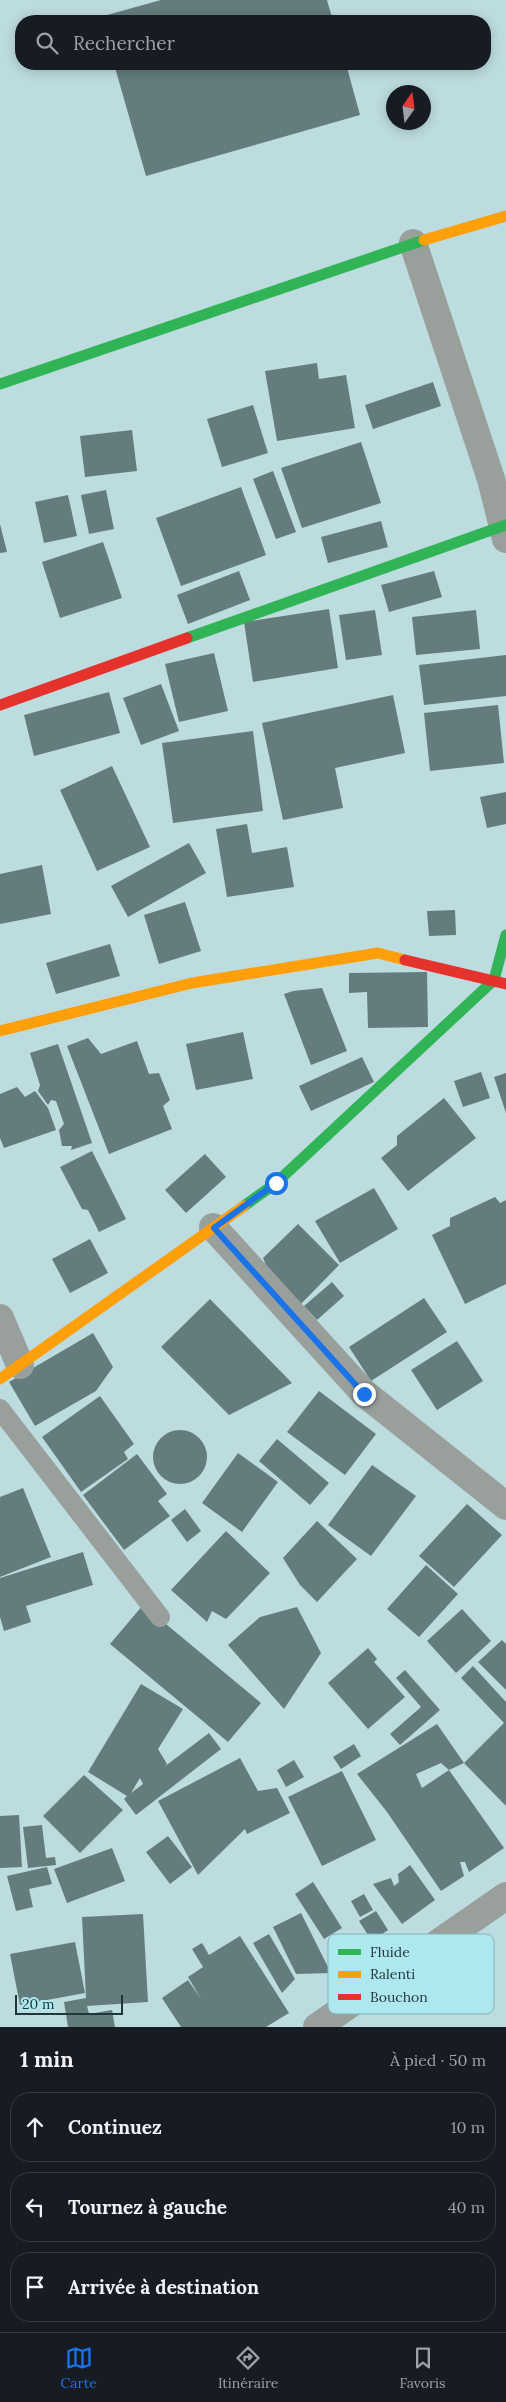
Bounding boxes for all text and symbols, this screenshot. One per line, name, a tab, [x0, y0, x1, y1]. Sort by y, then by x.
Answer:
search box	[15, 15, 491, 70]
icon: search	[33, 29, 61, 57]
text: Rechercher	[73, 31, 175, 55]
north arrow	[386, 85, 431, 130]
route start	[265, 1172, 288, 1195]
route end	[353, 1383, 376, 1406]
legend	[328, 1934, 494, 2014]
text: Fluide	[370, 1943, 410, 1961]
text: Ralenti	[370, 1965, 415, 1983]
text: Bouchon	[370, 1988, 428, 2006]
scale bar	[15, 1992, 122, 2015]
text: 20 m	[22, 1995, 54, 2013]
text: 1 min	[20, 2046, 74, 2073]
text: À pied · 50 m	[390, 2050, 486, 2070]
icon: ahead	[21, 2113, 49, 2141]
text: Continuez	[68, 2115, 162, 2139]
text: 10 m	[451, 2117, 485, 2137]
icon: left	[21, 2193, 49, 2221]
text: Tournez à gauche	[68, 2195, 227, 2219]
text: 40 m	[448, 2197, 485, 2217]
icon: arrive	[21, 2273, 49, 2301]
text: Arrivée à destination	[68, 2275, 259, 2299]
tab: Carte	[61, 2344, 97, 2392]
tab: Itinéraire	[218, 2344, 278, 2392]
tab: Favoris	[400, 2344, 445, 2392]

